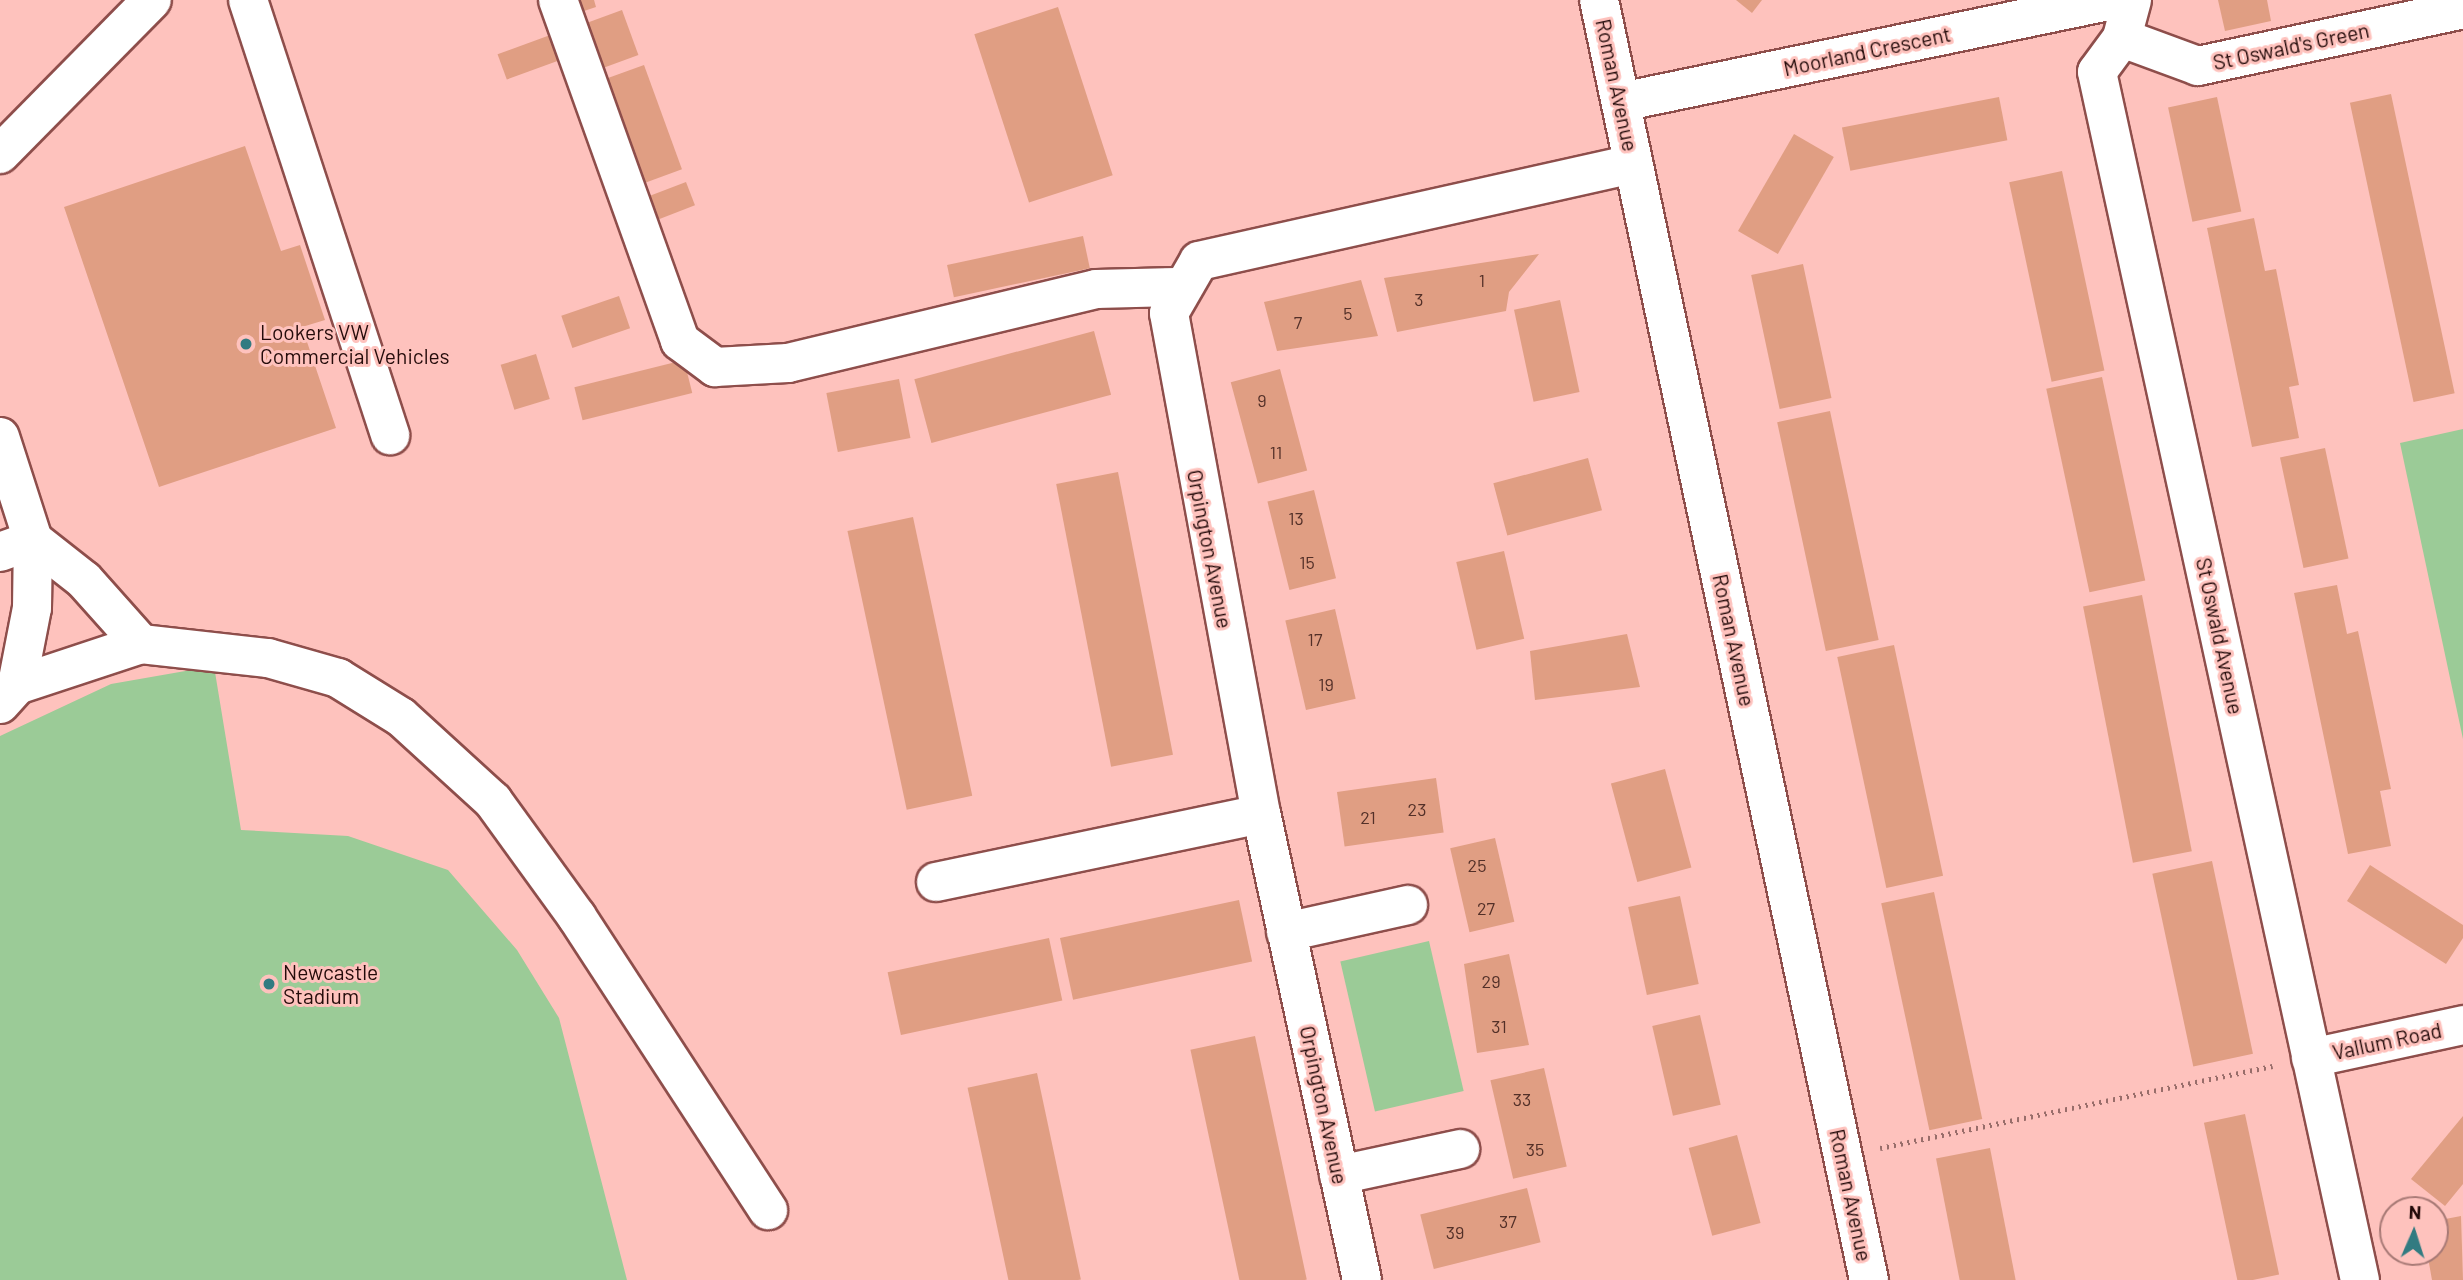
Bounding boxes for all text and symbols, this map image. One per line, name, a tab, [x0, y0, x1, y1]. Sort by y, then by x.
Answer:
street label: Roman Avenue	[1591, 17, 1643, 153]
street label: St Oswald's Green	[2211, 17, 2371, 75]
street label: Moorland Crescent	[1781, 21, 1953, 81]
house number: 1	[1479, 269, 1485, 291]
house number: 3	[1414, 288, 1424, 310]
house number: 5	[1343, 302, 1353, 324]
house number: 7	[1294, 311, 1302, 333]
place label: Lookers VW Commercial Vehicles	[260, 319, 450, 369]
marker: Lookers VW Commercial Vehicles	[238, 336, 254, 352]
house number: 9	[1257, 389, 1267, 411]
house number: 11	[1270, 441, 1282, 463]
street label: Orpington Avenue	[1182, 467, 1238, 631]
house number: 13	[1288, 507, 1304, 529]
house number: 15	[1299, 551, 1315, 573]
street label: St Oswald Avenue	[2191, 555, 2249, 717]
street label: Roman Avenue	[1708, 572, 1760, 708]
house number: 17	[1308, 628, 1322, 650]
house number: 19	[1318, 673, 1334, 695]
house number: 23	[1408, 798, 1426, 820]
house number: 21	[1360, 806, 1376, 828]
house number: 25	[1468, 854, 1486, 876]
house number: 27	[1477, 897, 1495, 919]
place label: Newcastle Stadium	[283, 959, 378, 1009]
house number: 29	[1481, 970, 1501, 992]
marker: Newcastle Stadium	[261, 976, 277, 992]
house number: 31	[1491, 1015, 1507, 1037]
street label: Vallum Road	[2330, 1017, 2444, 1065]
street label: Orpington Avenue	[1295, 1024, 1353, 1186]
house number: 33	[1513, 1088, 1531, 1110]
street label: Roman Avenue	[1825, 1127, 1877, 1263]
house number: 35	[1526, 1138, 1544, 1160]
north arrow	[2379, 1196, 2449, 1266]
text: N	[2408, 1200, 2422, 1223]
house number: 37	[1499, 1210, 1517, 1232]
house number: 39	[1446, 1221, 1464, 1243]

